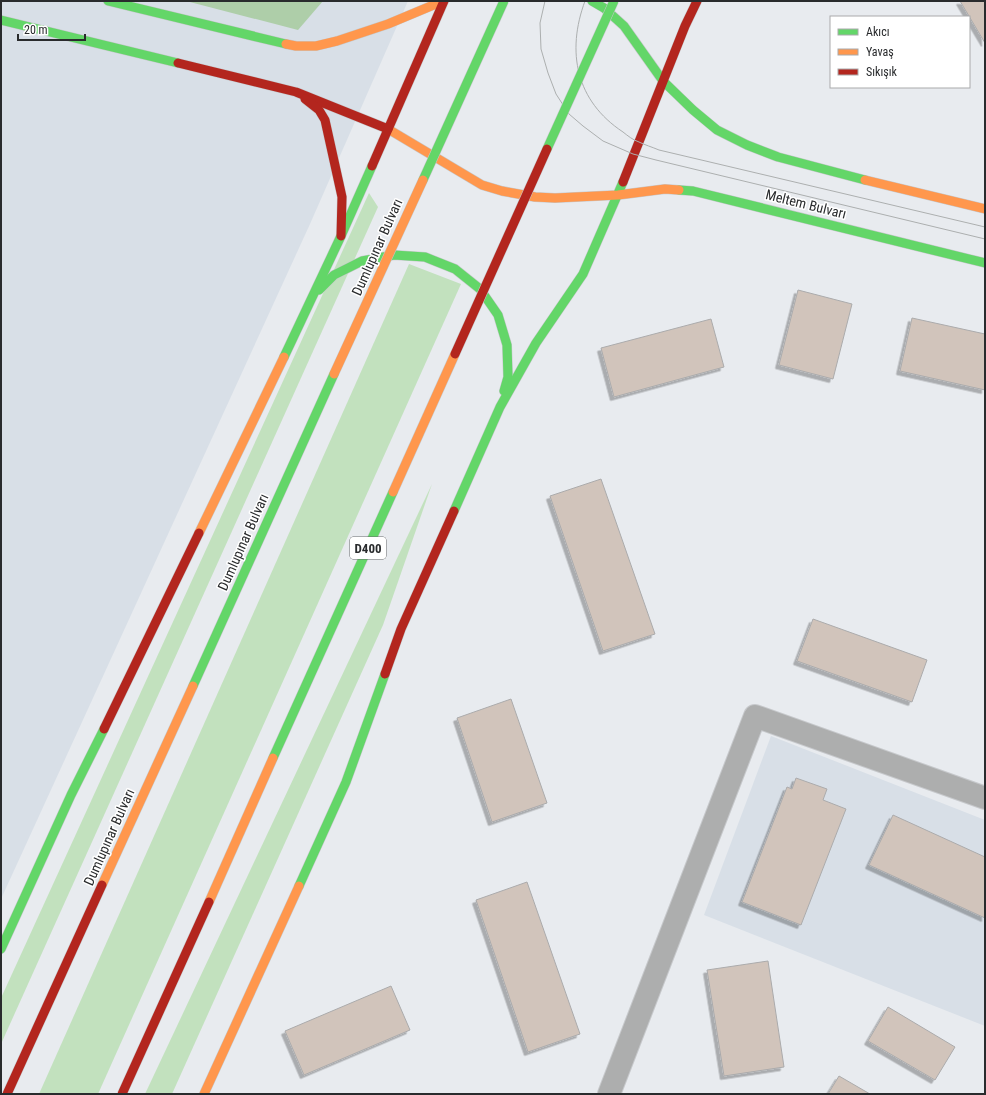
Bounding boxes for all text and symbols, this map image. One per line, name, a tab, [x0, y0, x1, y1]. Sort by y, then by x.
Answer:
scale bar	[18, 16, 85, 42]
legend	[830, 16, 970, 88]
text: 20 m	[24, 23, 48, 37]
text: Akıcı	[866, 25, 890, 39]
text: Yavaş	[866, 45, 894, 59]
text: Sıkışık	[866, 65, 898, 79]
street label: Meltem Bulvarı	[764, 186, 848, 222]
street label: Dumlupınar Bulvarı	[348, 196, 406, 298]
street label: Dumlupınar Bulvarı	[214, 491, 272, 593]
road number: D400	[350, 537, 386, 559]
street label: Dumlupınar Bulvarı	[80, 786, 138, 888]

